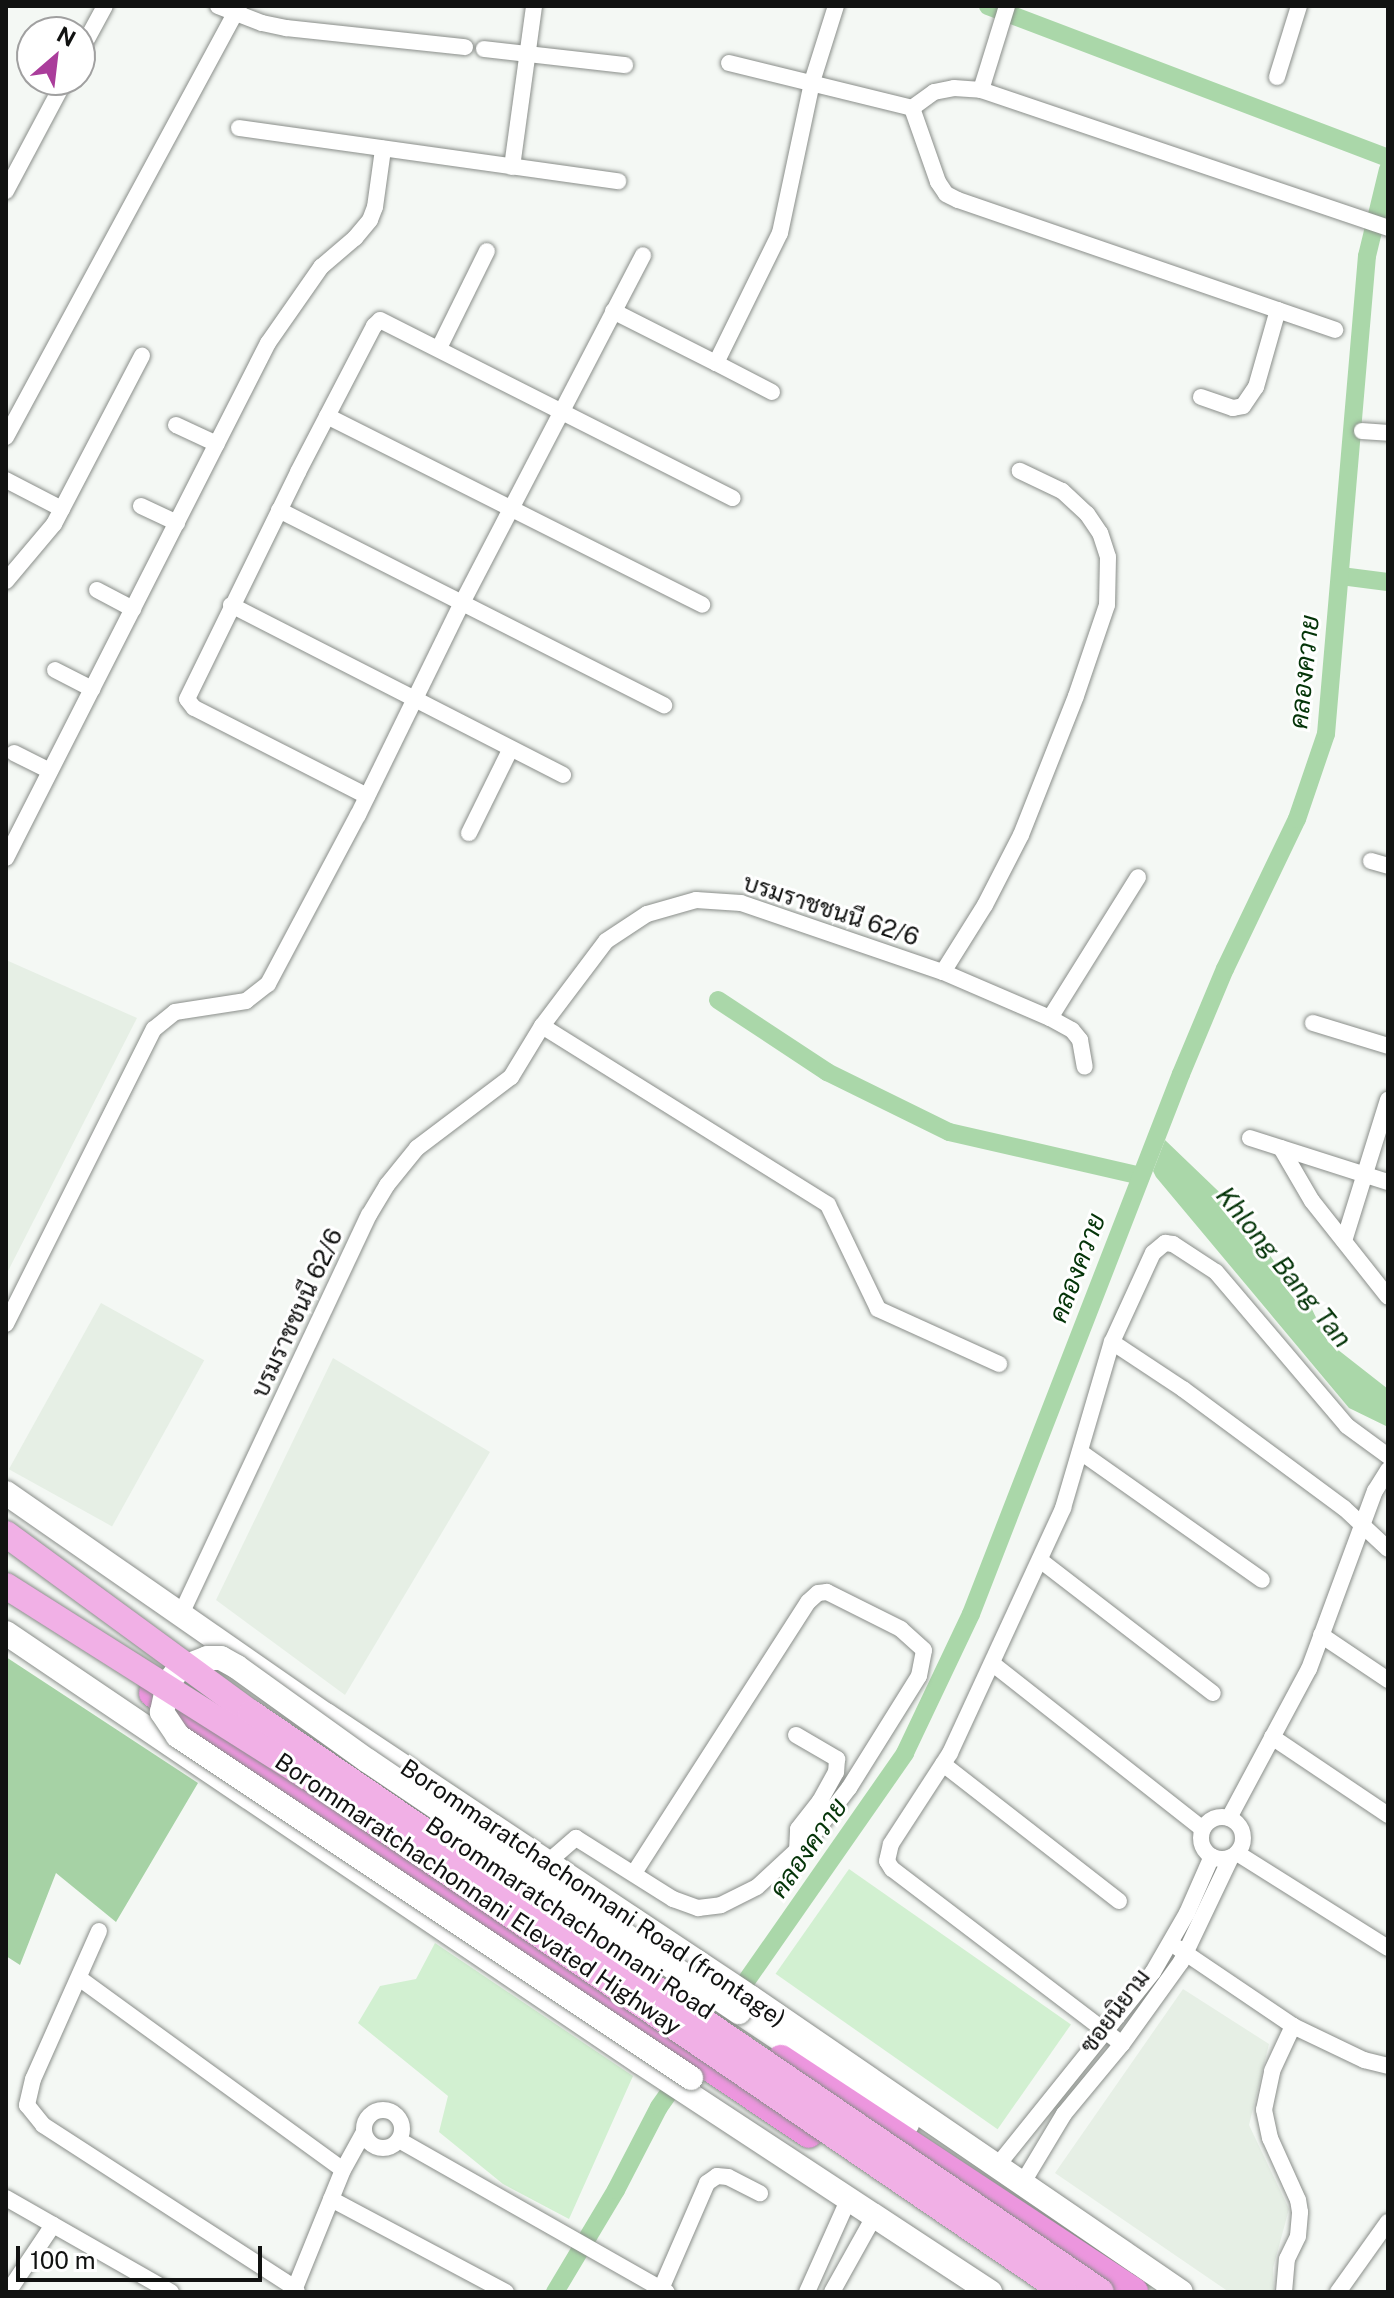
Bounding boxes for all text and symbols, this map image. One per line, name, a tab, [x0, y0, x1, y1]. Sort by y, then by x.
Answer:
north arrow	[16, 16, 96, 96]
text: N	[53, 21, 80, 52]
water label: คลองควาย	[1283, 614, 1325, 730]
street label: บรมราชชนนี 62/6	[739, 868, 923, 952]
water label: Khlong Bang Tan	[1210, 1180, 1358, 1354]
water label: คลองควาย	[1042, 1209, 1112, 1327]
street label: บรมราชชนนี 62/6	[245, 1224, 349, 1402]
street label: Borommaratchachonnani Elevated Highway	[270, 1747, 686, 2041]
street label: Borommaratchachonnani Road (frontage)	[395, 1753, 791, 2033]
water label: คลองควาย	[762, 1792, 854, 1904]
street label: Borommaratchachonnani Road	[420, 1811, 720, 2025]
street label: ซอยนิยาม	[1074, 1963, 1156, 2059]
scale bar	[20, 2230, 266, 2280]
text: 100 m	[30, 2246, 96, 2274]

